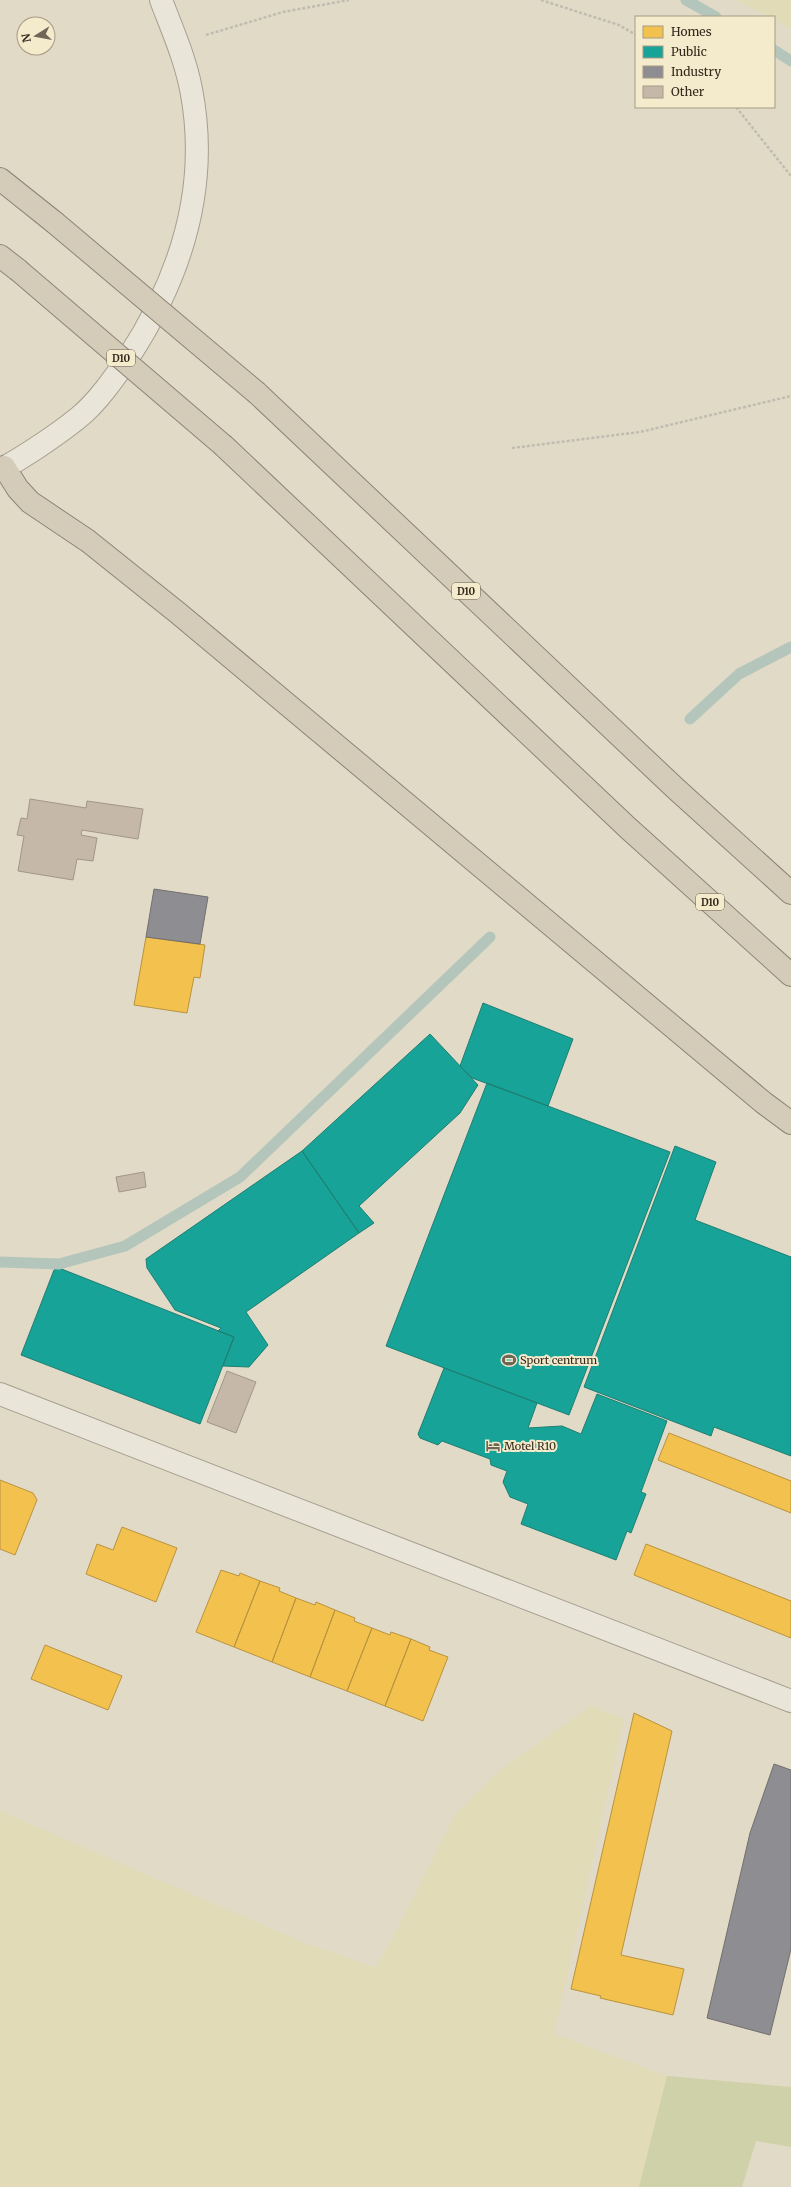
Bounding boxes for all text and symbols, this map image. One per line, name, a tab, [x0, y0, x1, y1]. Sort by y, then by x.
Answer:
north arrow	[16, 16, 56, 56]
legend	[635, 16, 775, 108]
text: Homes	[671, 24, 712, 39]
text: N	[18, 32, 34, 44]
text: Public	[671, 44, 707, 59]
text: Industry	[671, 64, 721, 79]
text: Other	[671, 84, 705, 99]
road number: D10	[107, 350, 135, 366]
road number: D10	[452, 583, 480, 599]
road number: D10	[696, 894, 724, 910]
sports icon: Sport centrum	[501, 1352, 517, 1368]
place label: Sport centrum	[520, 1353, 597, 1367]
hotel icon: Motel R10	[485, 1438, 501, 1454]
place label: Motel R10	[504, 1439, 556, 1453]

